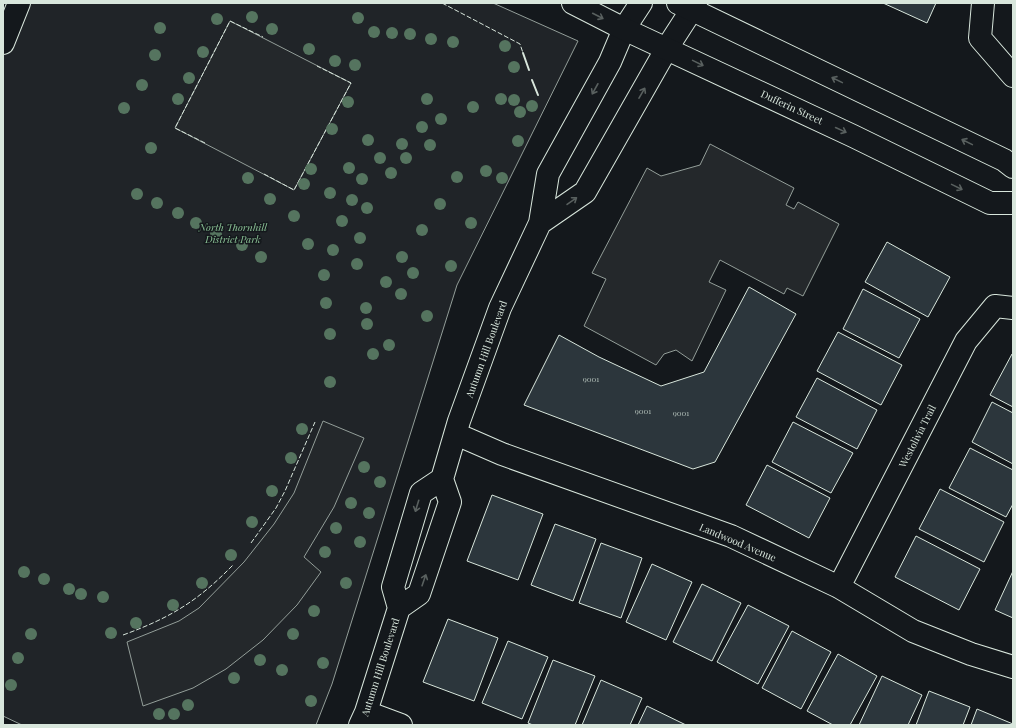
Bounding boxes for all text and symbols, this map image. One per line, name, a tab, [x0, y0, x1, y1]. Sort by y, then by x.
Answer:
one-way arrow	[592, 13, 604, 20]
one-way arrow	[692, 60, 704, 67]
one-way arrow	[831, 76, 843, 83]
one-way arrow	[590, 83, 598, 95]
street label: Dufferin Street	[759, 86, 826, 128]
one-way arrow	[639, 87, 647, 99]
one-way arrow	[834, 127, 846, 134]
one-way arrow	[961, 138, 973, 145]
one-way arrow	[951, 184, 963, 191]
one-way arrow	[567, 197, 578, 205]
park label: North Thornhill District Park	[198, 220, 268, 246]
street label: Autumn Hill Boulevard	[462, 298, 510, 400]
house number: 9001	[583, 373, 599, 384]
street label: Westolivia Trail	[895, 402, 939, 471]
house number: 9001	[635, 405, 651, 416]
house number: 9001	[673, 407, 689, 418]
one-way arrow	[413, 500, 420, 513]
street label: Landwood Avenue	[697, 520, 779, 564]
one-way arrow	[420, 575, 428, 587]
street label: Autumn Hill Boulevard	[357, 616, 403, 719]

